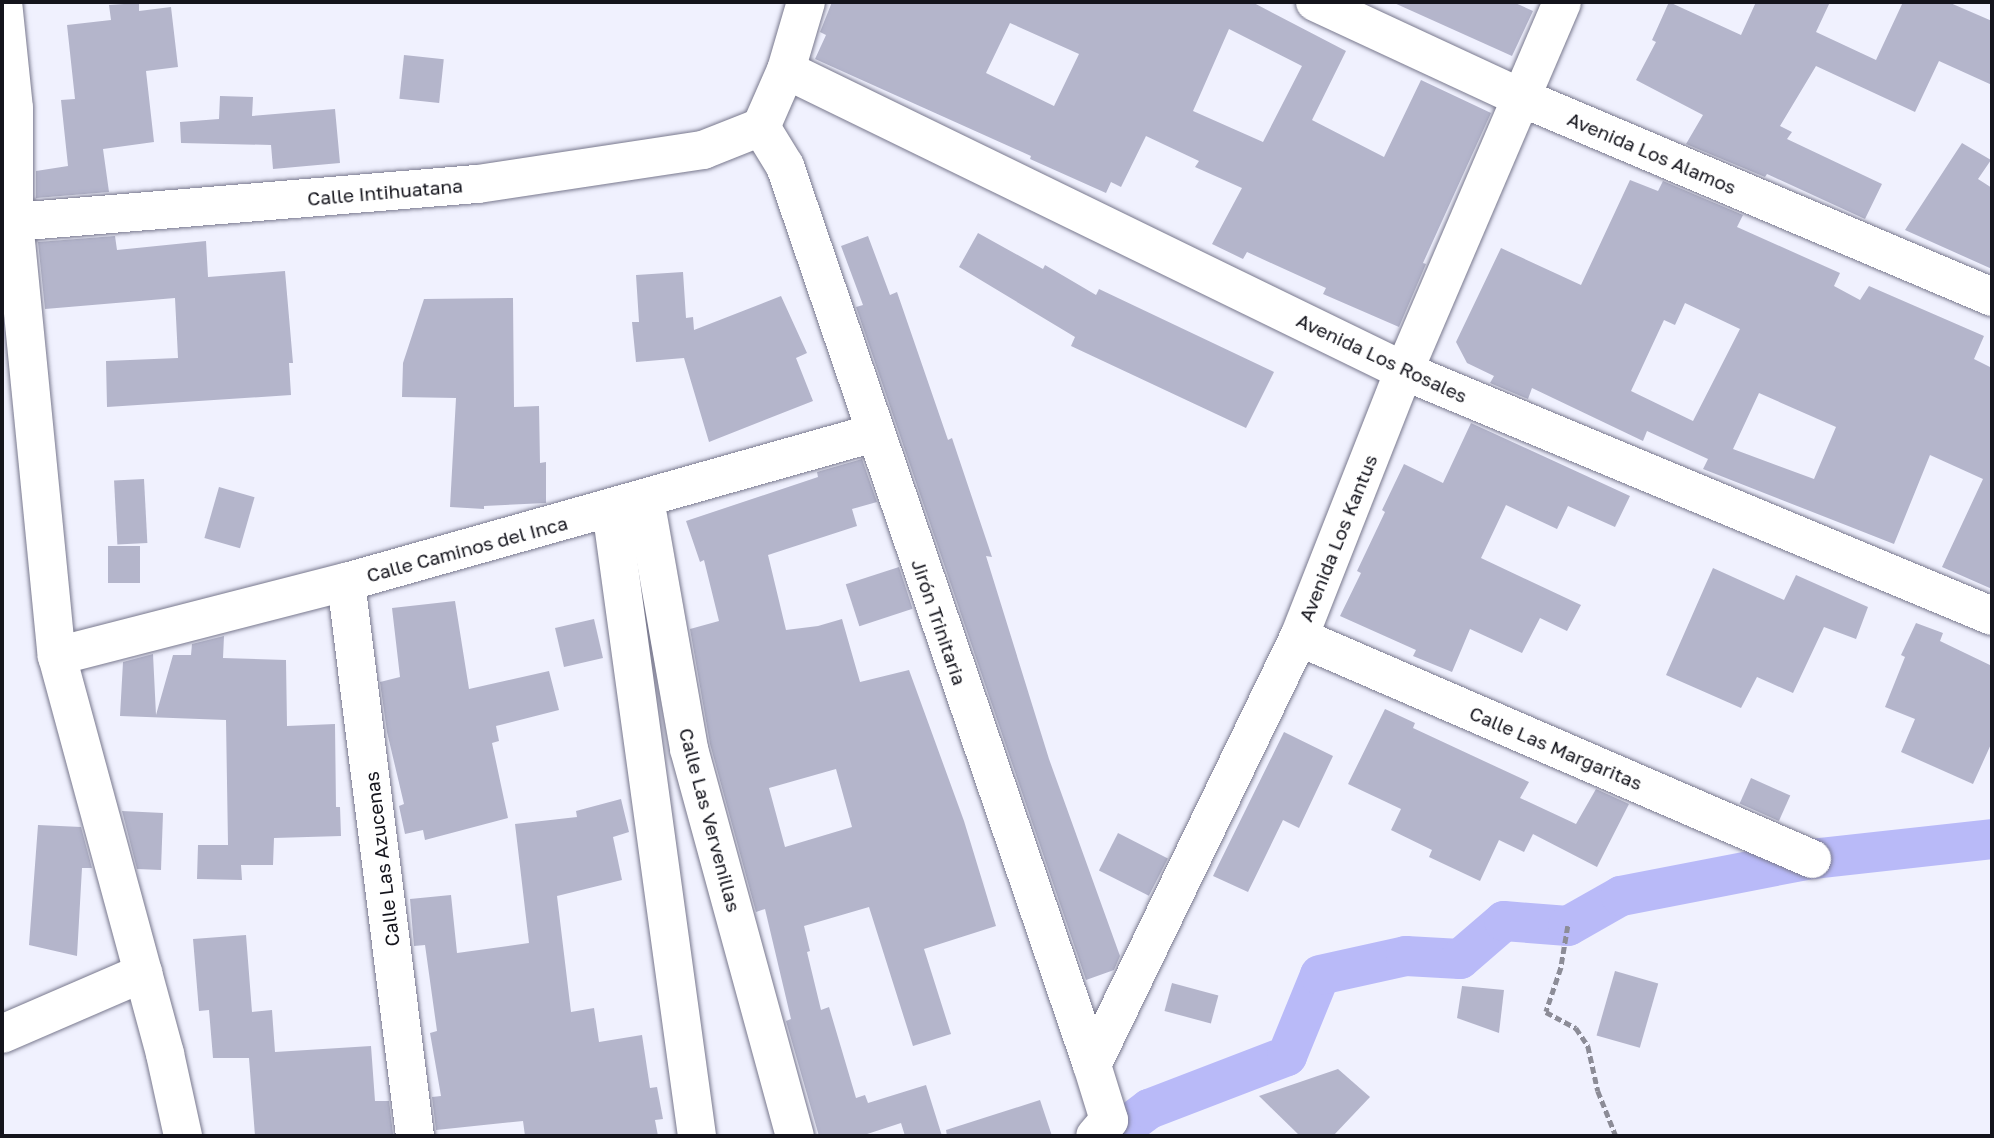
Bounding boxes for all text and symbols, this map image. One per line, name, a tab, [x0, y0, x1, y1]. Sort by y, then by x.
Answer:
street label: Avenida Los Alamos	[1564, 107, 1740, 199]
street label: Calle Intihuatana	[306, 174, 464, 210]
street label: Avenida Los Rosales	[1293, 308, 1471, 408]
street label: Avenida Los Kantus	[1294, 451, 1382, 625]
street label: Calle Caminos del Inca	[364, 511, 570, 587]
street label: Jirón Trinitaria	[907, 556, 971, 688]
street label: Calle Las Margaritas	[1466, 701, 1646, 795]
street label: Calle Las Vervenillas	[674, 725, 746, 915]
street label: Calle Las Azucenas	[360, 770, 404, 948]

